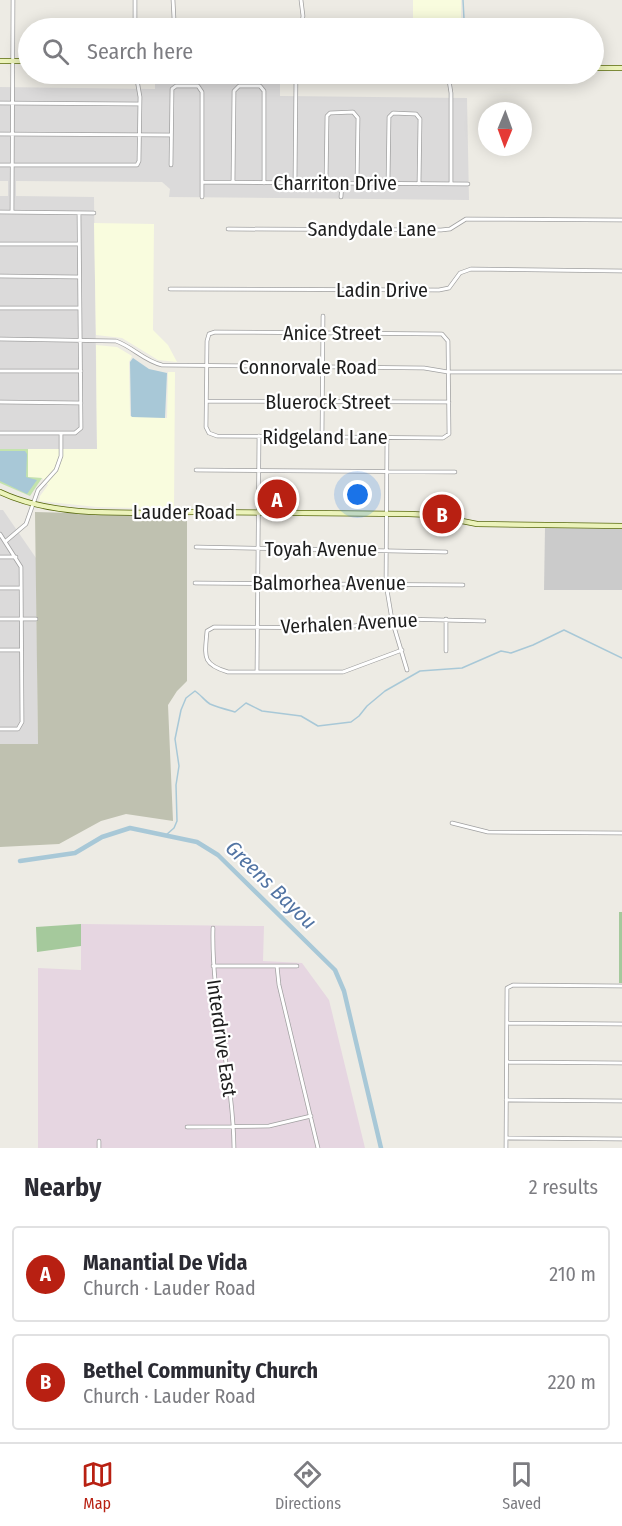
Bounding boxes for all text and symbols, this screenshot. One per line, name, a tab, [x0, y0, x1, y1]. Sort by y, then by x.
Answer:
search box	[18, 18, 604, 84]
icon: search	[39, 35, 72, 68]
text: Search here	[87, 38, 193, 65]
north arrow	[478, 102, 532, 156]
street label: Charriton Drive	[273, 171, 397, 195]
street label: Sandydale Lane	[308, 217, 436, 241]
street label: Ladin Drive	[336, 278, 428, 302]
street label: Anice Street	[283, 321, 381, 345]
street label: Connorvale Road	[239, 355, 377, 379]
street label: Bluerock Street	[265, 390, 391, 414]
street label: Ridgeland Lane	[262, 425, 388, 449]
pin: A	[258, 476, 296, 522]
your location	[343, 480, 372, 509]
pin: B	[422, 492, 462, 536]
street label: Lauder Road	[133, 500, 235, 524]
street label: Toyah Avenue	[265, 537, 377, 561]
street label: Balmorhea Avenue	[252, 571, 406, 595]
street label: Verhalen Avenue	[280, 607, 418, 639]
water label: Greens Bayou	[220, 835, 322, 935]
street label: Interdrive East	[202, 978, 242, 1099]
text: Nearby	[24, 1172, 101, 1203]
text: 2 results	[529, 1175, 598, 1199]
text: Manantial De Vida	[83, 1249, 248, 1276]
text: A	[40, 1262, 51, 1286]
text: 210 m	[549, 1262, 596, 1286]
text: Church · Lauder Road	[83, 1276, 256, 1300]
text: Bethel Community Church	[83, 1357, 318, 1384]
text: B	[40, 1370, 51, 1394]
text: 220 m	[548, 1370, 596, 1394]
text: Church · Lauder Road	[83, 1384, 256, 1408]
tab: Map	[81, 1458, 114, 1513]
tab: Directions	[275, 1458, 341, 1513]
tab: Saved	[502, 1458, 541, 1513]

